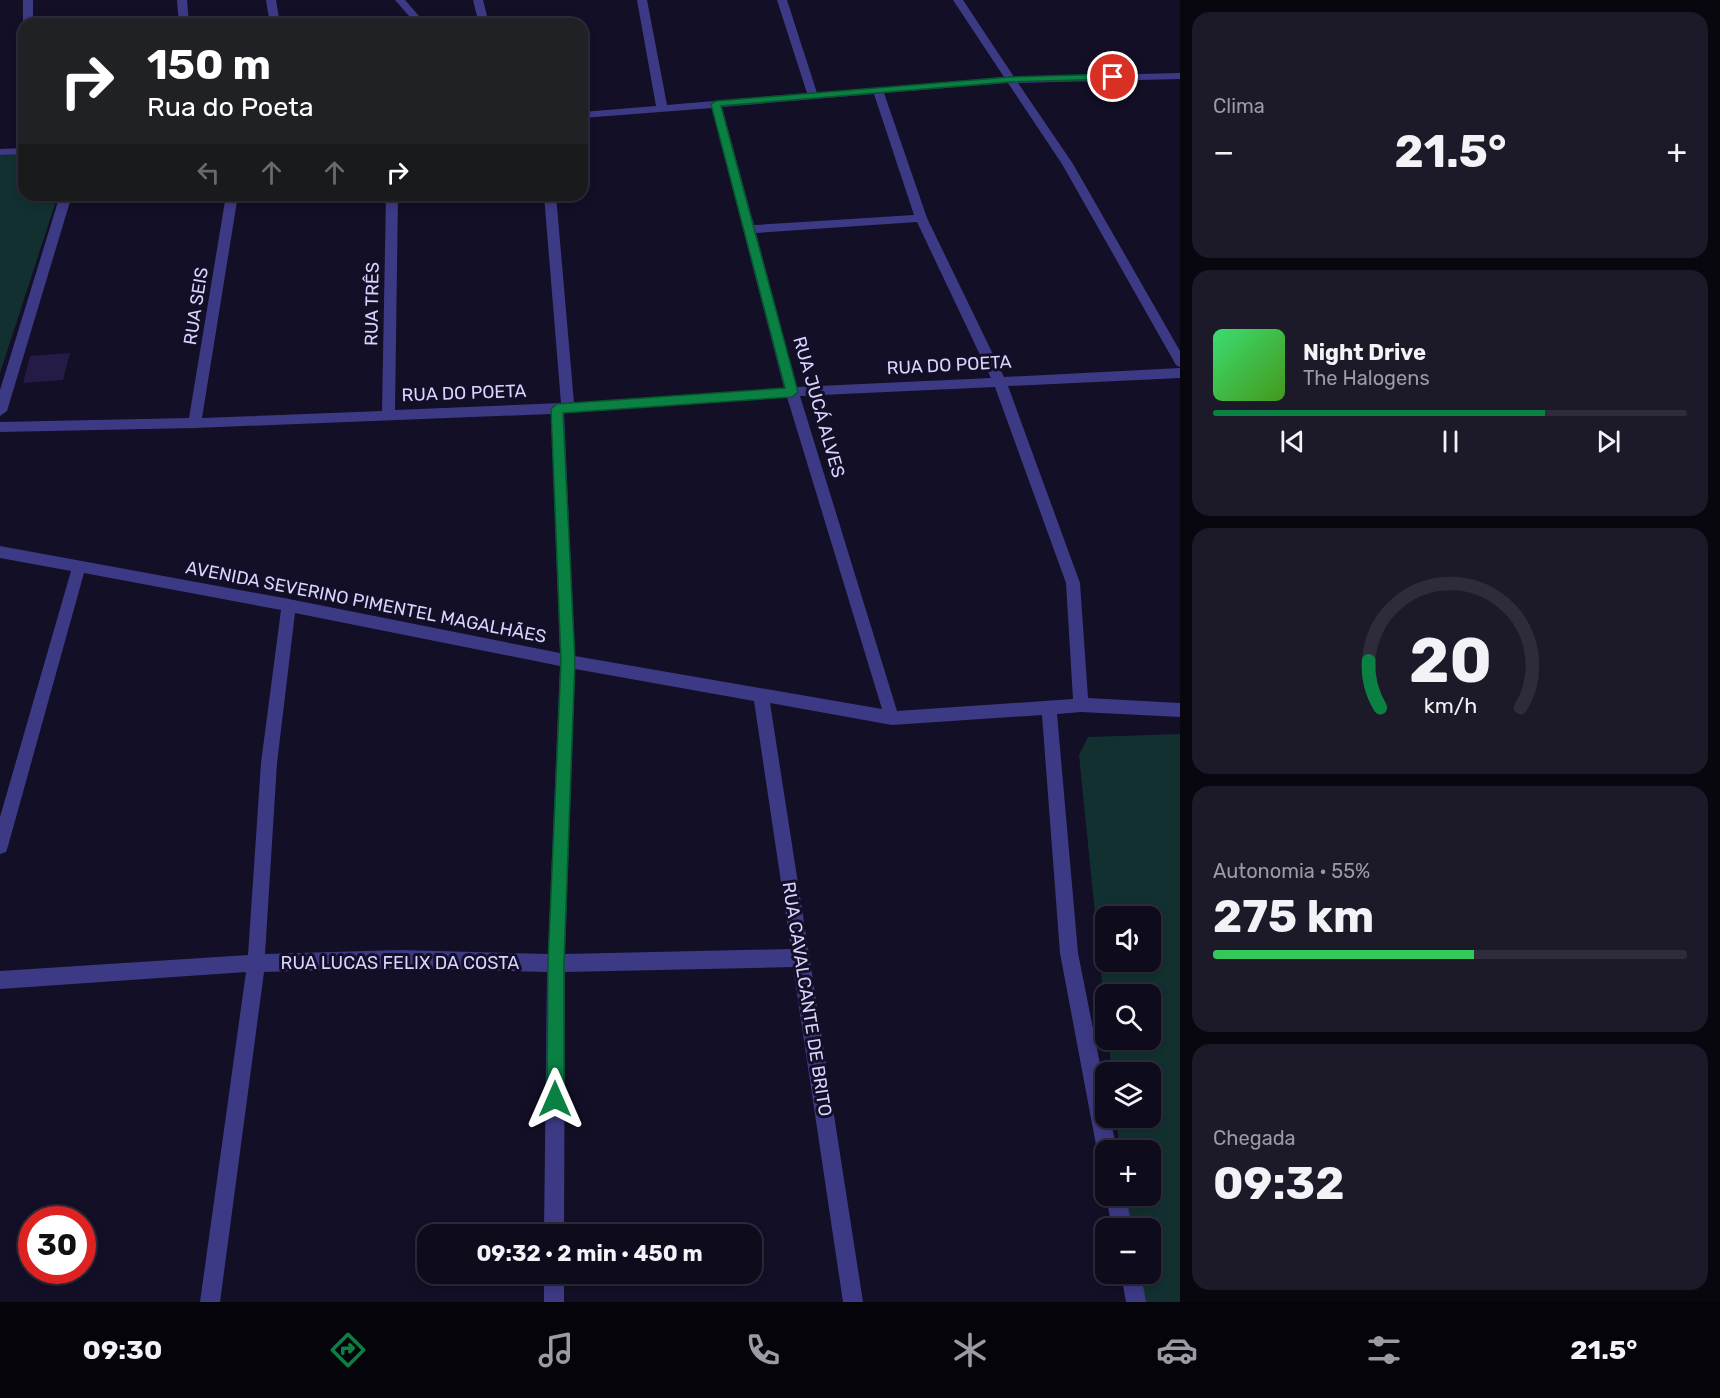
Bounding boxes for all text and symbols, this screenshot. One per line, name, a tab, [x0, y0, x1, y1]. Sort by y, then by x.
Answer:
text: 150 m	[147, 40, 271, 90]
icon: right	[48, 42, 126, 120]
pin	[1087, 51, 1138, 102]
icon: arrive	[1096, 60, 1129, 93]
text: Rua do Poeta	[147, 91, 314, 123]
text: Clima	[1213, 94, 1265, 118]
text: 21.5°	[1394, 125, 1506, 178]
text: −	[1213, 132, 1234, 171]
text: +	[1666, 132, 1687, 171]
icon: left	[192, 156, 225, 189]
icon: ahead	[255, 156, 288, 189]
icon: ahead	[318, 156, 351, 189]
icon: right	[381, 156, 414, 189]
street label: RUA TRÊS	[360, 262, 384, 346]
street label: RUA SEIS	[179, 266, 213, 346]
street label: RUA JUCÁ ALVES	[788, 334, 850, 480]
text: Night Drive	[1303, 339, 1426, 366]
street label: RUA DO POETA	[886, 351, 1012, 379]
text: The Halogens	[1303, 366, 1430, 390]
street label: RUA DO POETA	[401, 380, 527, 406]
icon: previous	[1276, 425, 1309, 458]
icon: pause	[1434, 425, 1467, 458]
icon: next	[1592, 425, 1625, 458]
street label: AVENIDA SEVERINO PIMENTEL MAGALHÃES	[184, 556, 548, 648]
text: 20	[1409, 624, 1491, 698]
text: km/h	[1423, 693, 1477, 718]
text: Autonomia · 55%	[1213, 859, 1370, 883]
street label: RUA CAVALCANTE DE BRITO	[778, 880, 836, 1118]
text: 275 km	[1213, 890, 1374, 943]
map controls	[1095, 906, 1161, 1284]
button: sound	[1095, 906, 1161, 972]
street label: RUA LUCAS FELIX DA COSTA	[281, 952, 519, 974]
button: search	[1095, 984, 1161, 1050]
button: layers	[1095, 1062, 1161, 1128]
position arrow	[523, 1067, 587, 1131]
text: Chegada	[1213, 1126, 1296, 1150]
button: +	[1095, 1140, 1161, 1206]
text: 09:32	[1213, 1157, 1345, 1210]
speed limit sign: 30	[18, 1206, 96, 1284]
button: −	[1095, 1218, 1161, 1284]
text: 09:32 · 2 min · 450 m	[476, 1240, 703, 1267]
icon: directions	[327, 1329, 369, 1371]
icon: music	[535, 1329, 577, 1371]
icon: phone	[742, 1329, 784, 1371]
icon: climate	[949, 1329, 991, 1371]
icon: car	[1156, 1329, 1198, 1371]
icon: filters	[1363, 1329, 1405, 1371]
text: 09:30	[83, 1334, 162, 1366]
text: 21.5°	[1570, 1334, 1637, 1366]

